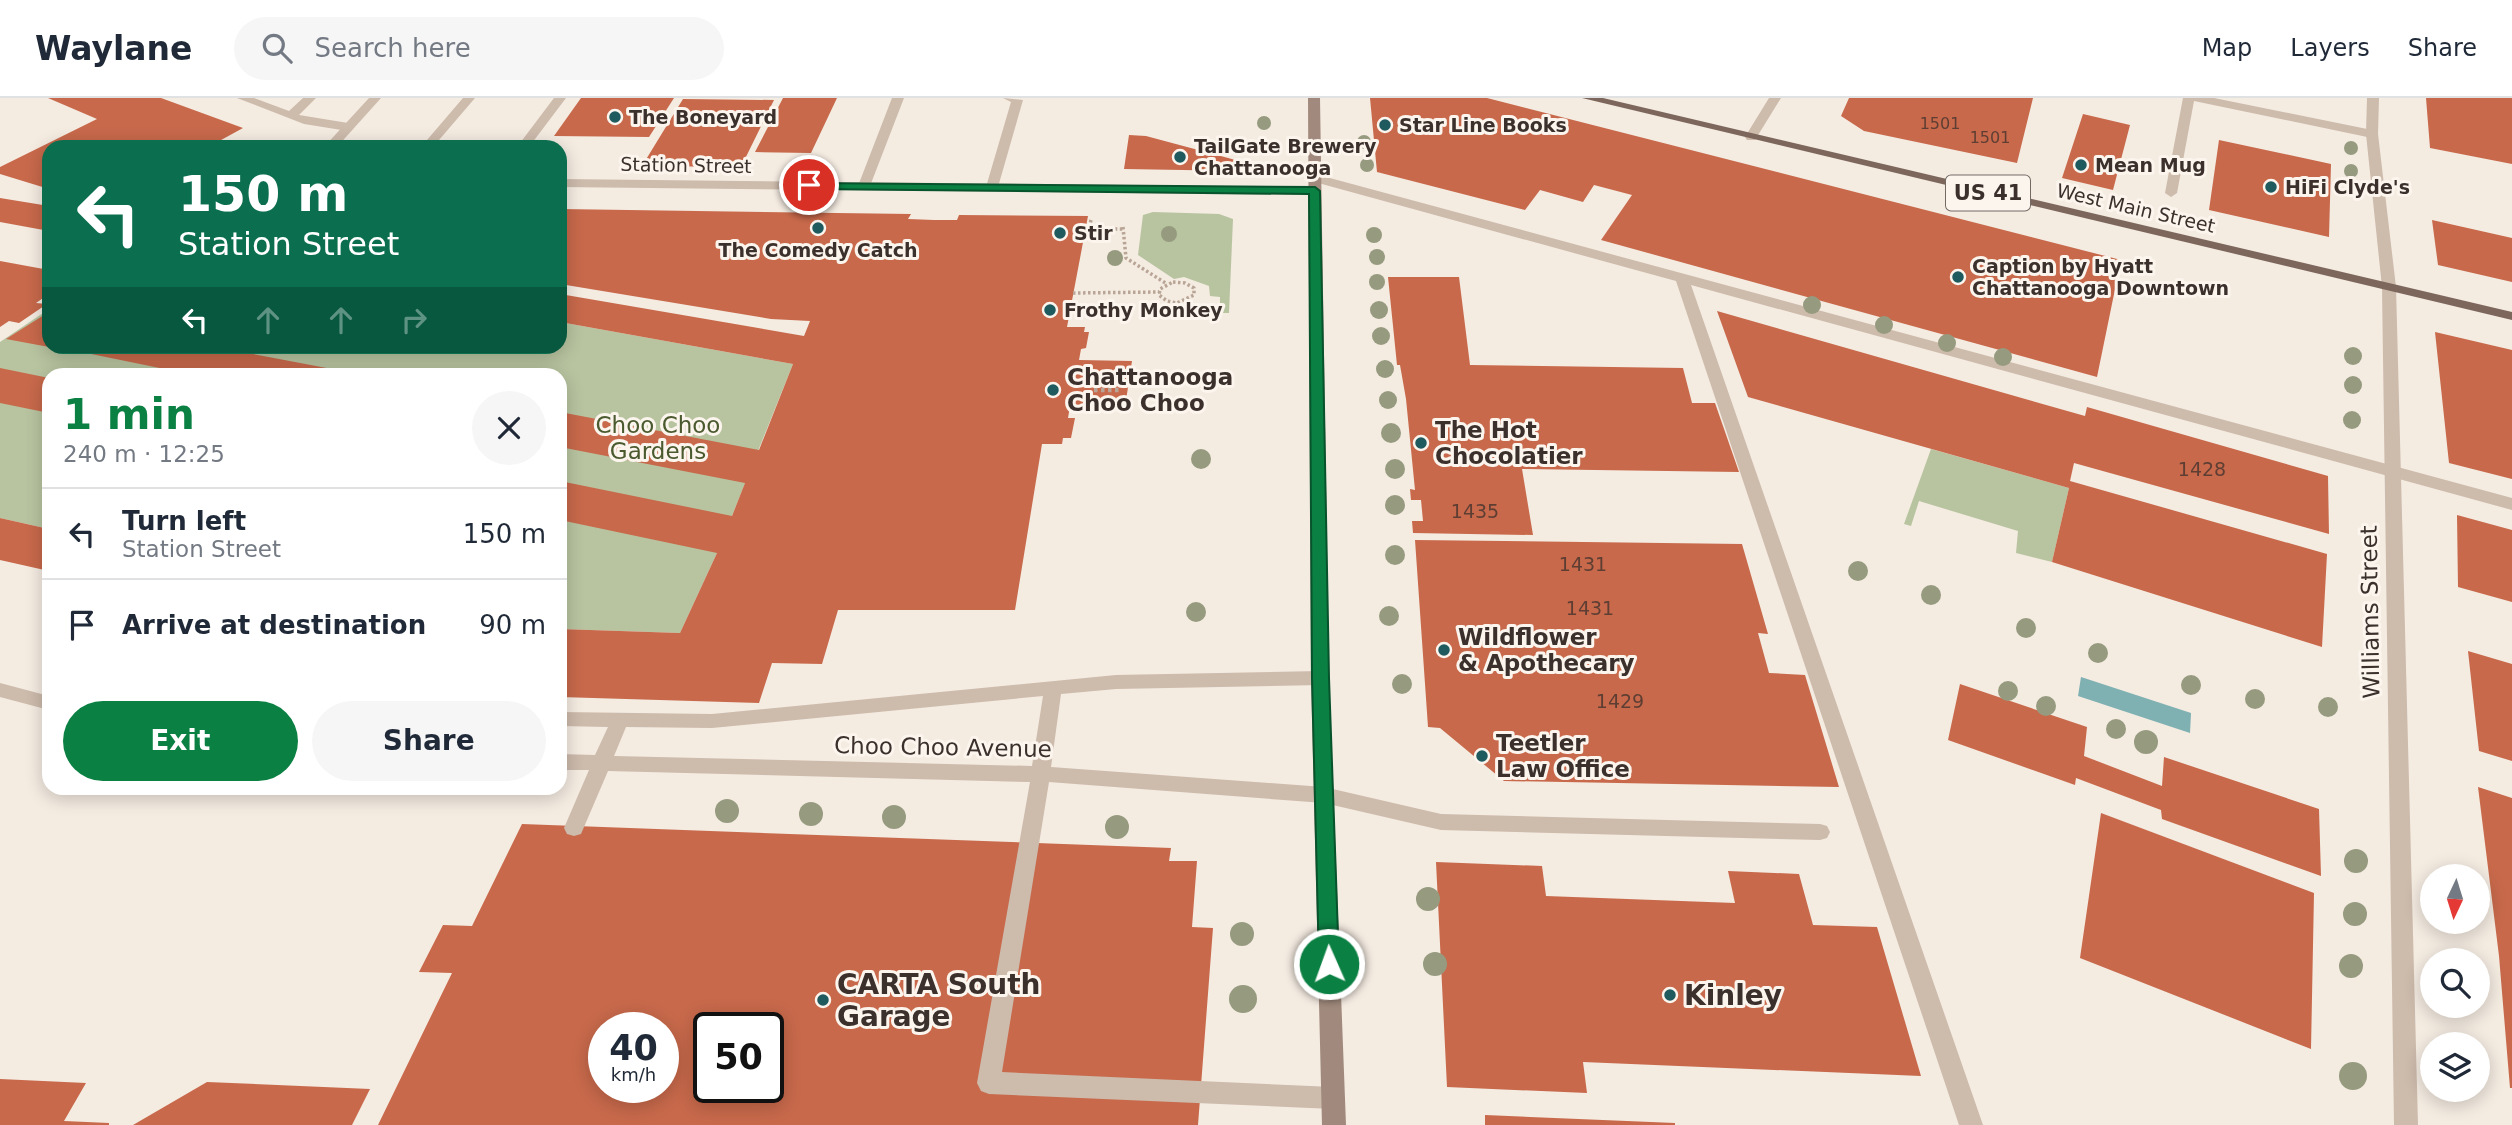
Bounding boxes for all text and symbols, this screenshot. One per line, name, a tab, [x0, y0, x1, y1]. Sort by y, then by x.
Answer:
search box	[234, 17, 724, 80]
text: Waylane	[35, 29, 192, 68]
icon: search	[258, 29, 296, 67]
text: Search here	[314, 33, 471, 63]
text: Map	[2202, 34, 2252, 62]
text: Layers	[2290, 34, 2370, 62]
text: Share	[2408, 34, 2477, 62]
place label: The Boneyard	[629, 106, 777, 128]
marker: The Boneyard	[607, 109, 623, 125]
place label: Star Line Books	[1399, 114, 1567, 136]
house number: 1501	[1920, 114, 1960, 133]
marker: Star Line Books	[1377, 117, 1393, 133]
house number: 1501	[1970, 128, 2010, 147]
place label: TailGate Brewery Chattanooga	[1194, 135, 1377, 179]
marker: TailGate Brewery Chattanooga	[1172, 149, 1188, 165]
street label: Station Street	[620, 153, 752, 177]
place label: Mean Mug	[2095, 154, 2206, 176]
pin	[779, 155, 839, 215]
marker: Mean Mug	[2073, 157, 2089, 173]
text: 150 m	[178, 166, 348, 223]
icon: arrive	[790, 166, 828, 204]
icon: left	[63, 168, 154, 259]
road number: US 41	[1946, 176, 2030, 210]
place label: HiFi Clyde's	[2285, 176, 2410, 198]
street label: West Main Street	[2055, 179, 2217, 237]
marker: HiFi Clyde's	[2263, 179, 2279, 195]
marker: The Comedy Catch	[810, 220, 826, 236]
place label: Stir	[1074, 222, 1113, 244]
text: Station Street	[178, 225, 399, 263]
marker: Stir	[1052, 225, 1068, 241]
place label: The Comedy Catch	[719, 239, 917, 261]
place label: Caption by Hyatt Chattanooga Downtown	[1972, 255, 2229, 299]
marker: Caption by Hyatt Chattanooga Downtown	[1950, 269, 1966, 285]
place label: Frothy Monkey	[1064, 299, 1223, 321]
icon: left	[176, 301, 214, 339]
icon: ahead	[249, 301, 287, 339]
icon: ahead	[322, 301, 360, 339]
icon: right	[395, 301, 433, 339]
marker: Frothy Monkey	[1042, 302, 1058, 318]
place label: Chattanooga Choo Choo	[1067, 364, 1233, 416]
marker: Chattanooga Choo Choo	[1045, 382, 1061, 398]
text: 1 min	[63, 390, 195, 439]
button: close	[472, 391, 546, 465]
park label: Choo Choo Gardens	[596, 412, 720, 464]
place label: The Hot Chocolatier	[1435, 417, 1583, 469]
marker: The Hot Chocolatier	[1413, 435, 1429, 451]
text: 240 m · 12:25	[63, 441, 225, 467]
house number: 1428	[2178, 458, 2226, 480]
house number: 1435	[1451, 500, 1499, 522]
text: Turn left	[122, 506, 246, 536]
icon: left	[63, 515, 101, 553]
text: 150 m	[463, 519, 546, 549]
street label: Williams Street	[2355, 525, 2385, 699]
text: Station Street	[122, 536, 281, 562]
house number: 1431	[1559, 553, 1607, 575]
house number: 1431	[1566, 597, 1614, 619]
icon: arrive	[63, 606, 101, 644]
text: Arrive at destination	[122, 610, 426, 640]
text: 90 m	[479, 610, 546, 640]
place label: Wildflower & Apothecary	[1458, 624, 1635, 676]
marker: Wildflower & Apothecary	[1436, 642, 1452, 658]
house number: 1429	[1596, 690, 1644, 712]
button: Exit	[63, 701, 298, 781]
button: Share	[312, 701, 546, 781]
place label: Teetler Law Office	[1496, 730, 1630, 782]
street label: Choo Choo Avenue	[834, 732, 1052, 762]
marker: Teetler Law Office	[1474, 748, 1490, 764]
north arrow	[2420, 864, 2490, 934]
map controls	[2420, 864, 2490, 1102]
position arrow	[1292, 927, 1366, 1001]
button: search	[2420, 948, 2490, 1018]
place label: CARTA South Garage	[837, 968, 1041, 1033]
place label: Kinley	[1684, 979, 1782, 1012]
marker: Kinley	[1662, 987, 1678, 1003]
marker: CARTA South Garage	[815, 992, 831, 1008]
speed limit sign: 50	[693, 1012, 784, 1103]
text: 40	[609, 1028, 658, 1068]
button: layers	[2420, 1032, 2490, 1102]
text: km/h	[611, 1064, 656, 1085]

